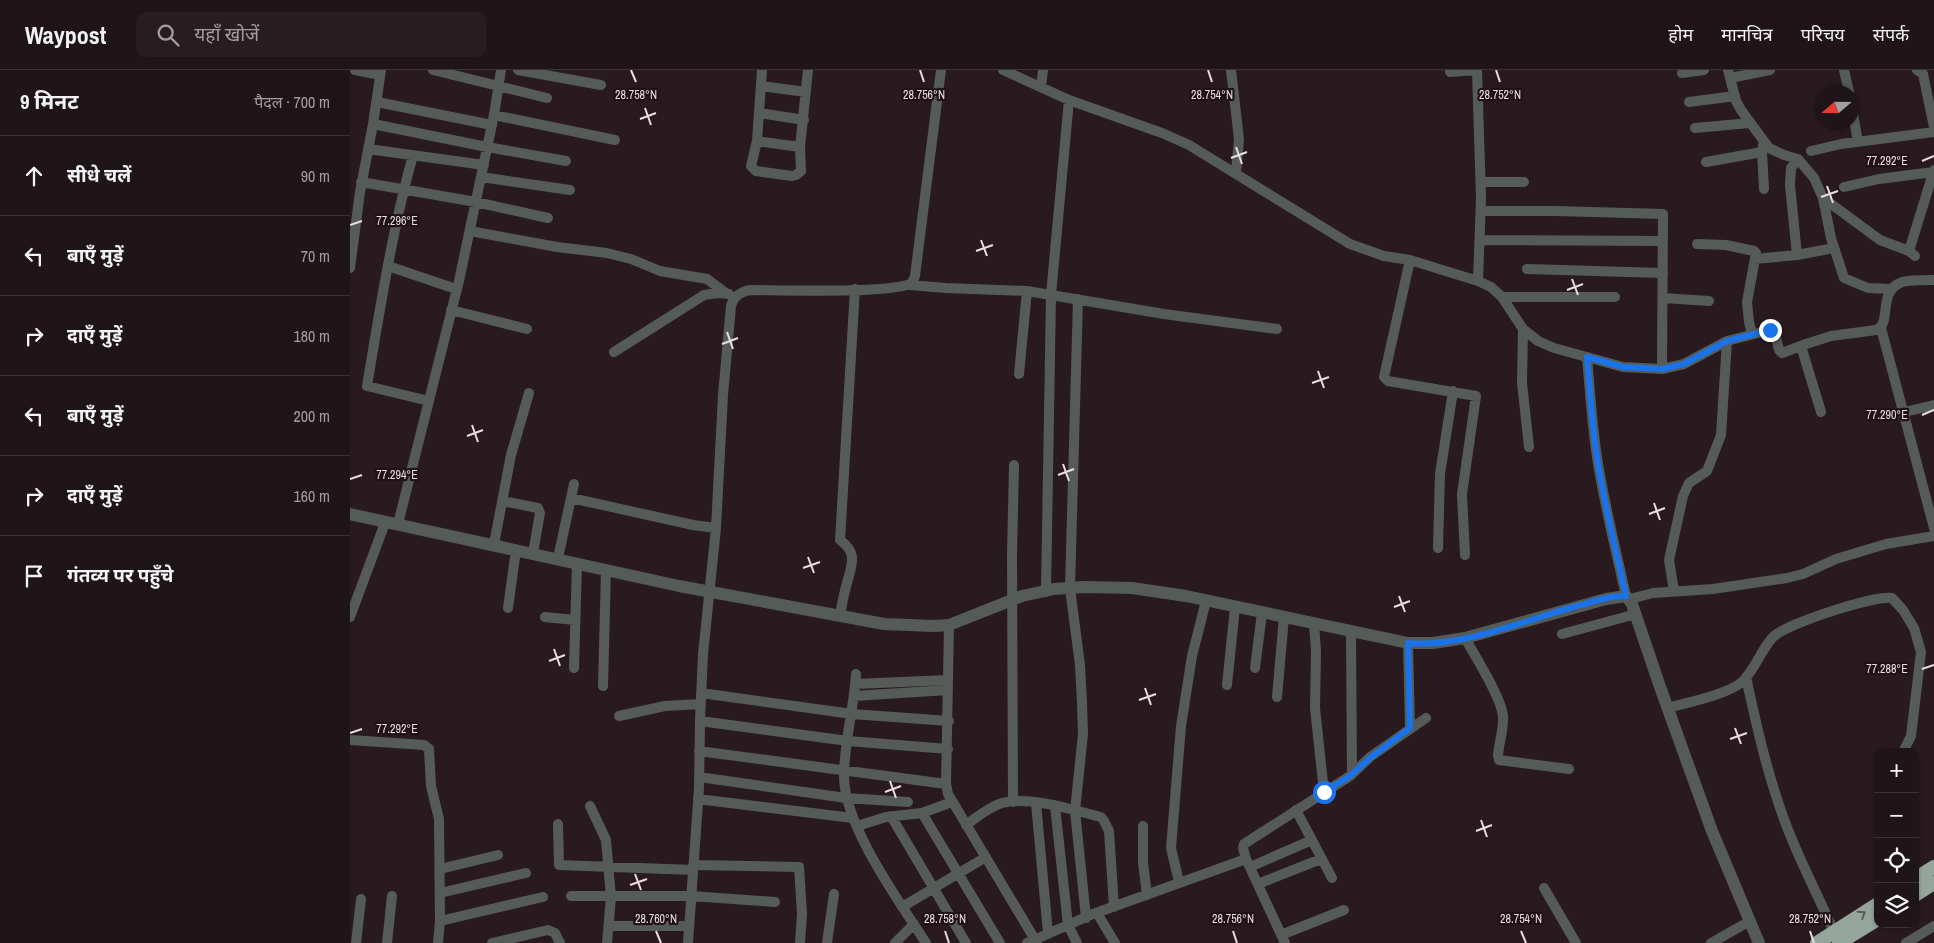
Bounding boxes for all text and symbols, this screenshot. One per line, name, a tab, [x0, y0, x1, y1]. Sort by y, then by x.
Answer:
search box	[136, 12, 486, 57]
text: Waypost	[25, 19, 106, 51]
icon: search	[154, 21, 182, 49]
text: यहाँ खोजें	[194, 21, 259, 47]
text: होम	[1668, 22, 1693, 47]
text: मानचित्र	[1721, 22, 1773, 47]
text: परिचय	[1801, 22, 1845, 47]
text: संपर्क	[1873, 22, 1909, 47]
north arrow	[1814, 85, 1859, 130]
text: 9 मिनट	[20, 87, 78, 116]
text: 28.758°N	[615, 87, 657, 103]
text: 28.756°N	[903, 87, 945, 103]
text: 28.754°N	[1191, 87, 1233, 103]
text: 28.752°N	[1479, 87, 1521, 103]
text: पैदल · 700 m	[254, 91, 330, 113]
text: 77.292°E	[1866, 153, 1908, 169]
icon: ahead	[20, 162, 48, 190]
text: सीधे चलें	[67, 162, 131, 188]
text: 90 m	[301, 165, 330, 187]
text: 77.296°E	[376, 213, 418, 229]
icon: left	[20, 242, 48, 270]
text: बाएँ मुड़ें	[67, 242, 123, 268]
text: 70 m	[301, 245, 330, 267]
route end	[1759, 319, 1782, 342]
icon: right	[20, 322, 48, 350]
text: दाएँ मुड़ें	[67, 322, 122, 348]
text: 180 m	[294, 325, 330, 347]
icon: left	[20, 402, 48, 430]
text: बाएँ मुड़ें	[67, 402, 123, 428]
text: 200 m	[294, 405, 330, 427]
text: 77.290°E	[1866, 407, 1908, 423]
text: 77.294°E	[376, 467, 418, 483]
icon: right	[20, 482, 48, 510]
text: दाएँ मुड़ें	[67, 482, 122, 508]
text: 160 m	[294, 485, 330, 507]
icon: arrive	[20, 562, 48, 590]
text: गंतव्य पर पहुँचे	[67, 562, 173, 588]
text: 77.288°E	[1866, 661, 1908, 677]
text: 77.292°E	[376, 721, 418, 737]
map controls	[1874, 748, 1919, 928]
button: +	[1874, 748, 1919, 793]
route start	[1313, 781, 1336, 804]
button: −	[1874, 793, 1919, 838]
button: locate	[1874, 838, 1919, 883]
button: layers	[1874, 883, 1919, 928]
text: 28.760°N	[635, 911, 677, 927]
text: 28.758°N	[924, 911, 966, 927]
text: 28.756°N	[1212, 911, 1254, 927]
text: 28.754°N	[1500, 911, 1542, 927]
text: 28.752°N	[1789, 911, 1831, 927]
one-way arrow	[1857, 911, 1866, 920]

